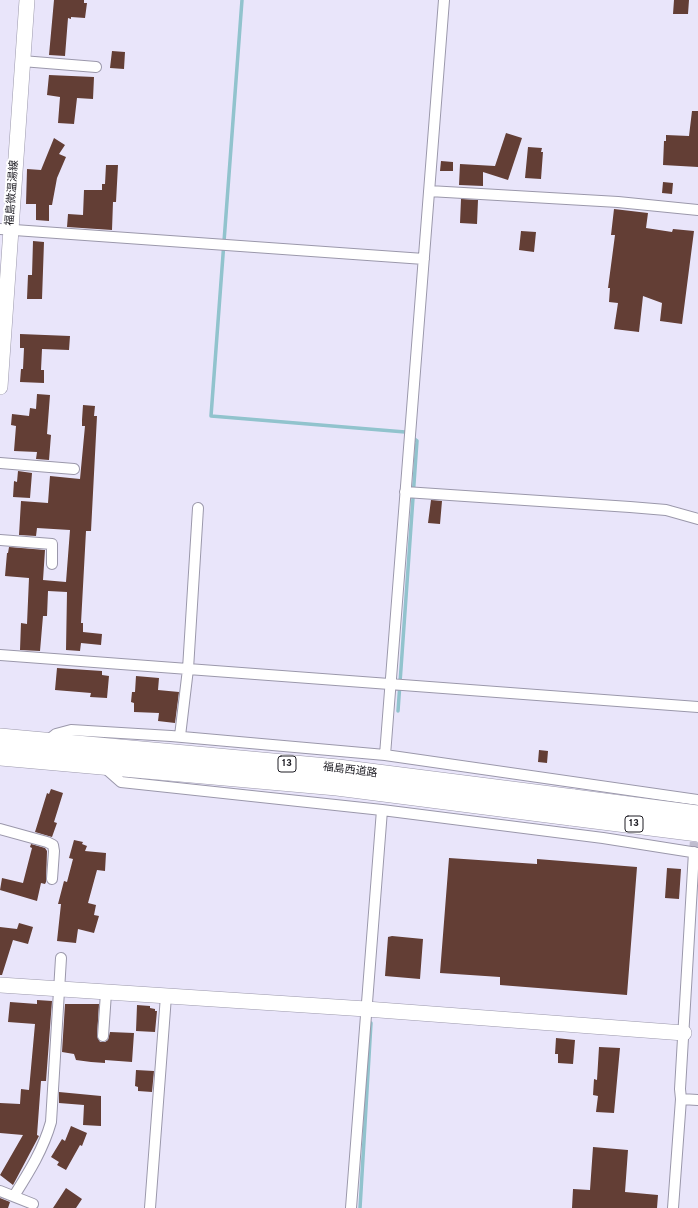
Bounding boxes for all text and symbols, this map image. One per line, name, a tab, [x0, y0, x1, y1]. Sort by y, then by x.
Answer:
street label: 福島微温湯線	[4, 160, 22, 226]
road number: 13	[278, 756, 296, 772]
street label: 福島西道路	[322, 761, 378, 781]
road number: 13	[625, 816, 643, 832]

